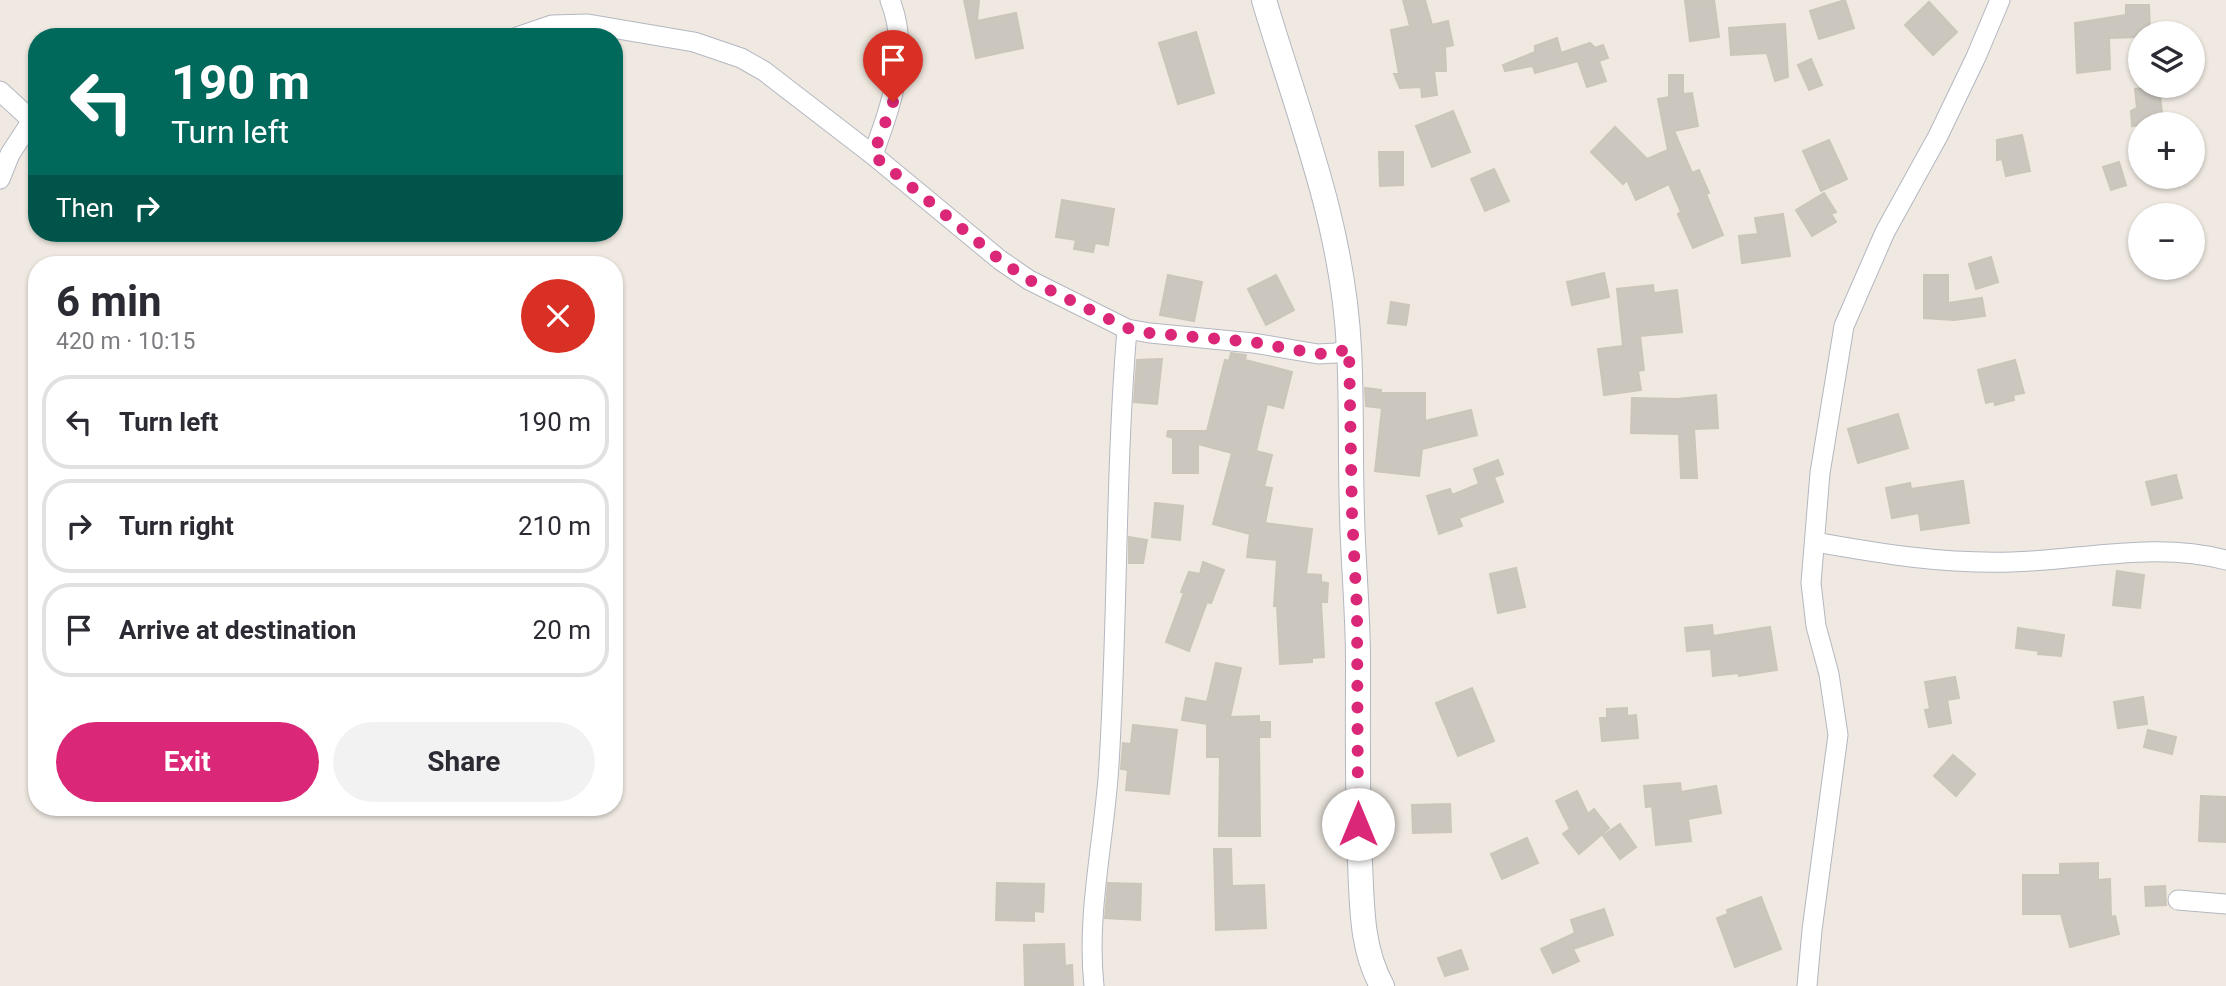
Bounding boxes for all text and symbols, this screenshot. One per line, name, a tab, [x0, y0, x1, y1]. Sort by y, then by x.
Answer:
map controls	[2128, 21, 2205, 280]
button: layers	[2128, 21, 2205, 98]
pin	[863, 30, 923, 102]
icon: arrive	[874, 41, 912, 79]
text: 190 m	[171, 54, 310, 111]
icon: left	[56, 56, 147, 147]
button: +	[2128, 112, 2205, 189]
text: Turn left	[171, 113, 289, 151]
icon: right	[128, 189, 166, 227]
text: Then	[56, 193, 114, 223]
button: −	[2128, 203, 2205, 280]
text: 6 min	[56, 277, 162, 326]
button: close	[521, 279, 595, 353]
text: 420 m · 10:15	[56, 328, 195, 355]
icon: left	[60, 403, 98, 441]
text: Turn left	[119, 407, 218, 437]
text: 190 m	[518, 407, 591, 437]
icon: right	[60, 507, 98, 545]
text: Turn right	[119, 511, 234, 541]
text: 210 m	[518, 511, 591, 541]
icon: arrive	[60, 611, 98, 649]
text: Arrive at destination	[119, 615, 356, 645]
text: 20 m	[533, 615, 591, 645]
button: Exit	[56, 722, 319, 802]
button: Share	[333, 722, 595, 802]
position arrow	[1321, 787, 1395, 861]

